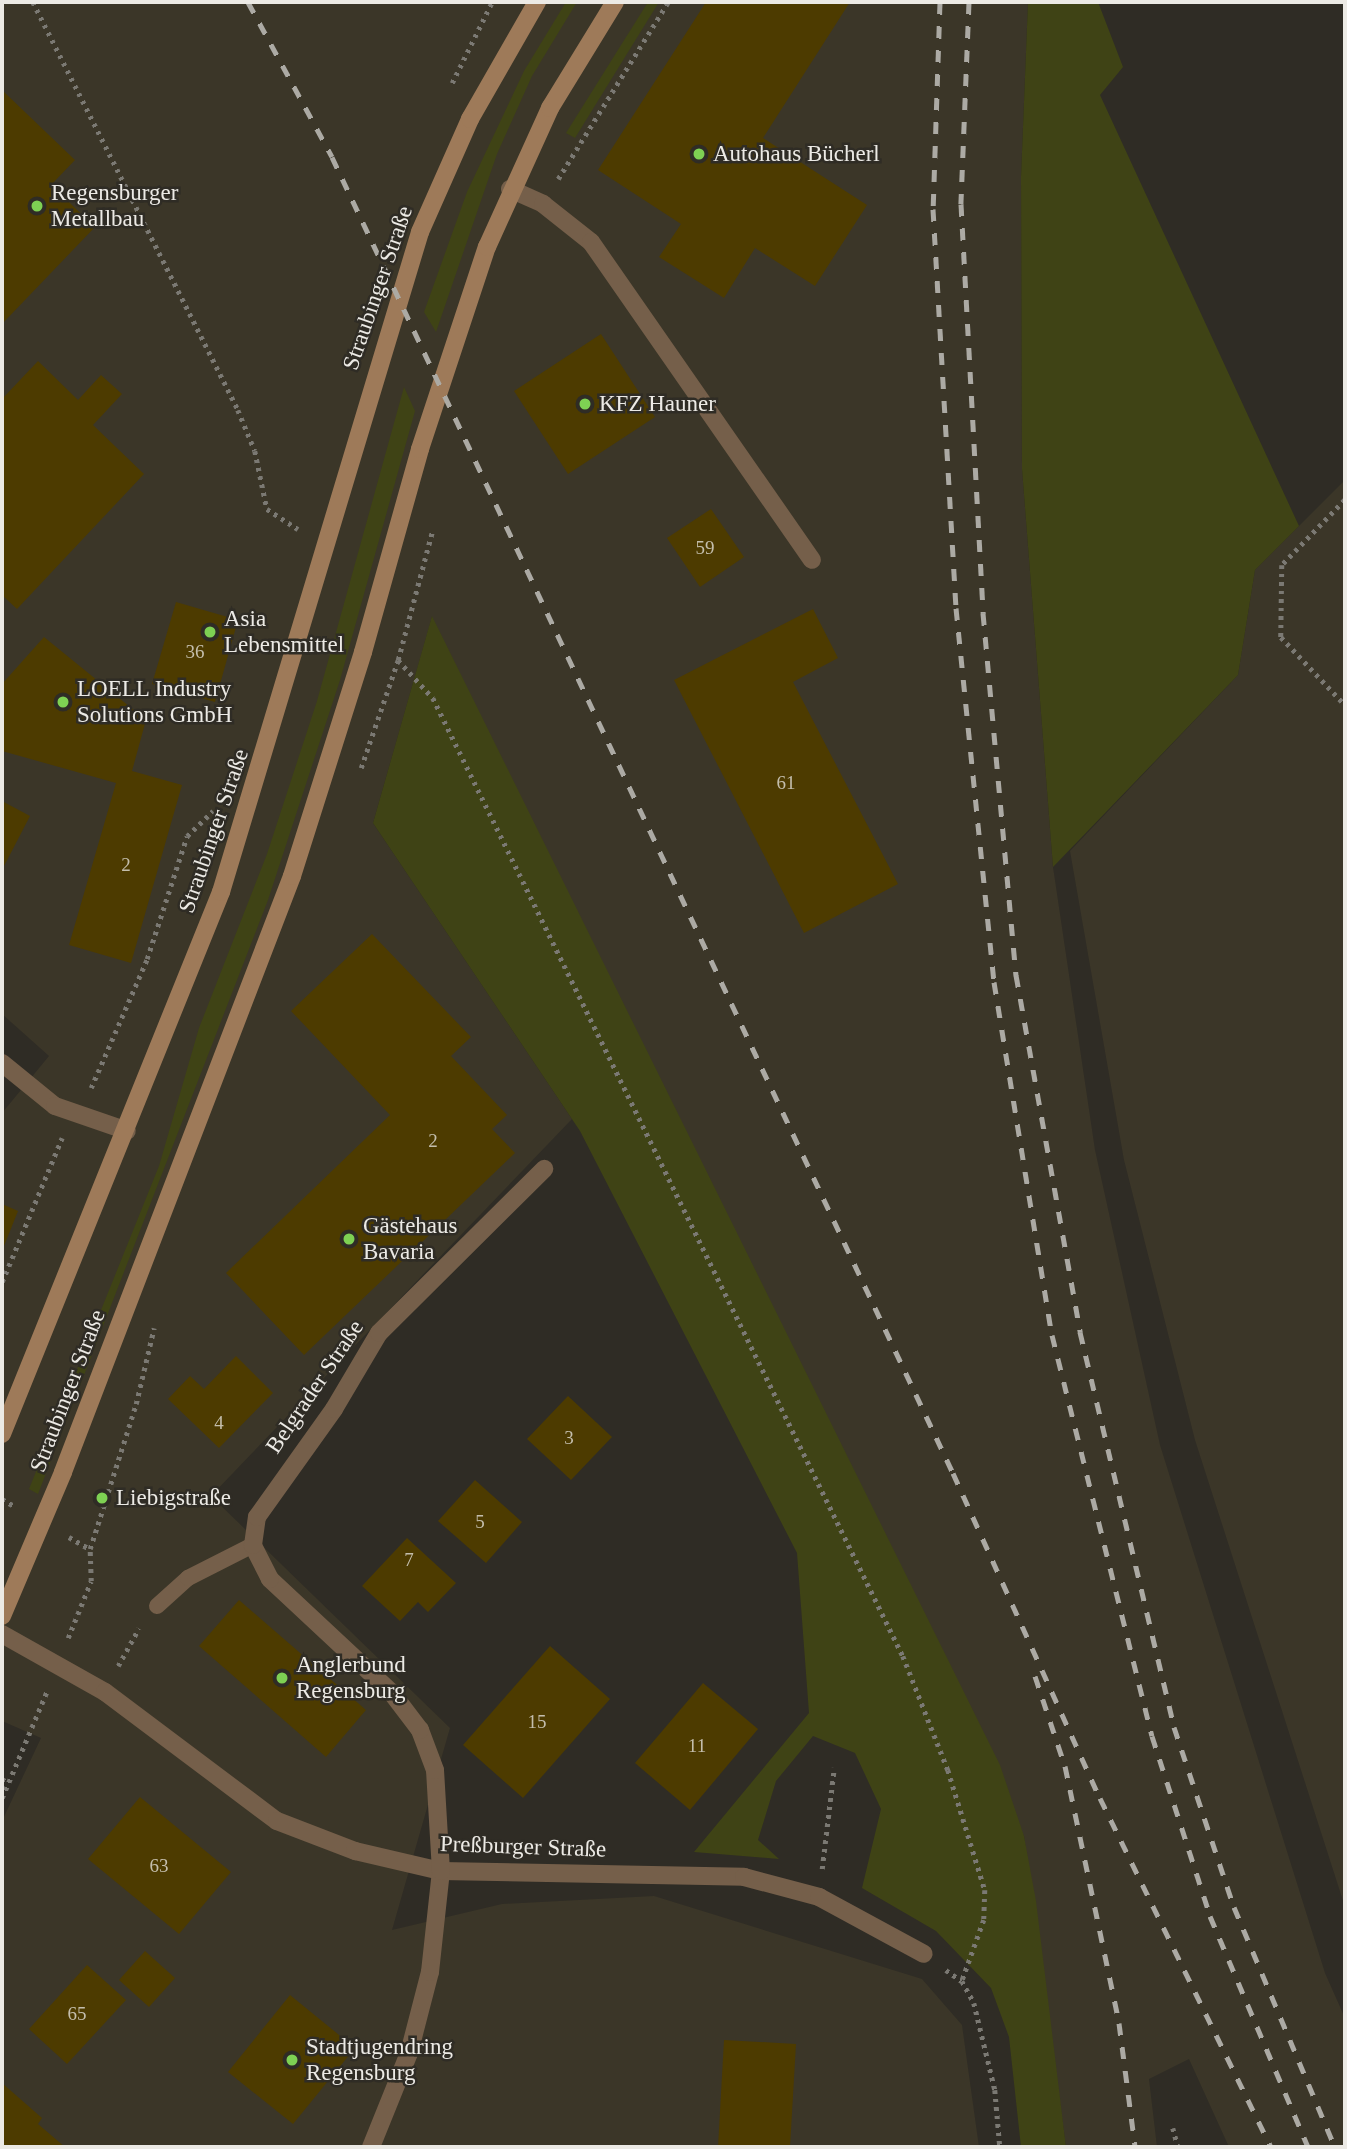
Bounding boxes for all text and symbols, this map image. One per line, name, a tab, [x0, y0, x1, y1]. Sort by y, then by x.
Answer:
place label: Autohaus Bücherl	[713, 140, 880, 168]
marker: Autohaus Bücherl	[691, 146, 707, 162]
place label: Regensburger Metallbau	[51, 179, 178, 233]
marker: Regensburger Metallbau	[29, 198, 45, 214]
street label: Straubinger Straße	[337, 202, 419, 374]
place label: KFZ Hauner	[599, 390, 716, 418]
marker: KFZ Hauner	[577, 396, 593, 412]
house number: 59	[695, 537, 714, 559]
place label: Asia Lebensmittel	[224, 605, 344, 659]
marker: Asia Lebensmittel	[202, 624, 218, 640]
house number: 36	[186, 641, 204, 663]
place label: LOELL Industry Solutions GmbH	[77, 675, 232, 729]
marker: LOELL Industry Solutions GmbH	[55, 694, 71, 710]
street label: Straubinger Straße	[173, 745, 255, 917]
house number: 61	[776, 772, 796, 794]
house number: 2	[121, 854, 131, 876]
house number: 2	[428, 1130, 438, 1152]
place label: Gästehaus Bavaria	[363, 1212, 458, 1266]
marker: Gästehaus Bavaria	[341, 1231, 357, 1247]
street label: Straubinger Straße	[24, 1306, 112, 1476]
street label: Belgrader Straße	[260, 1315, 370, 1459]
house number: 4	[214, 1412, 224, 1434]
house number: 3	[564, 1427, 574, 1449]
place label: Liebigstraße	[116, 1484, 231, 1512]
marker: Liebigstraße	[94, 1490, 110, 1506]
house number: 5	[475, 1511, 485, 1533]
house number: 7	[404, 1549, 414, 1571]
place label: Anglerbund Regensburg	[296, 1651, 406, 1705]
marker: Anglerbund Regensburg	[274, 1670, 290, 1686]
house number: 15	[527, 1711, 546, 1733]
house number: 11	[688, 1735, 706, 1757]
street label: Preßburger Straße	[439, 1830, 607, 1864]
house number: 63	[150, 1855, 168, 1877]
house number: 65	[68, 2003, 86, 2025]
place label: Stadtjugendring Regensburg	[306, 2033, 453, 2087]
marker: Stadtjugendring Regensburg	[284, 2052, 300, 2068]

